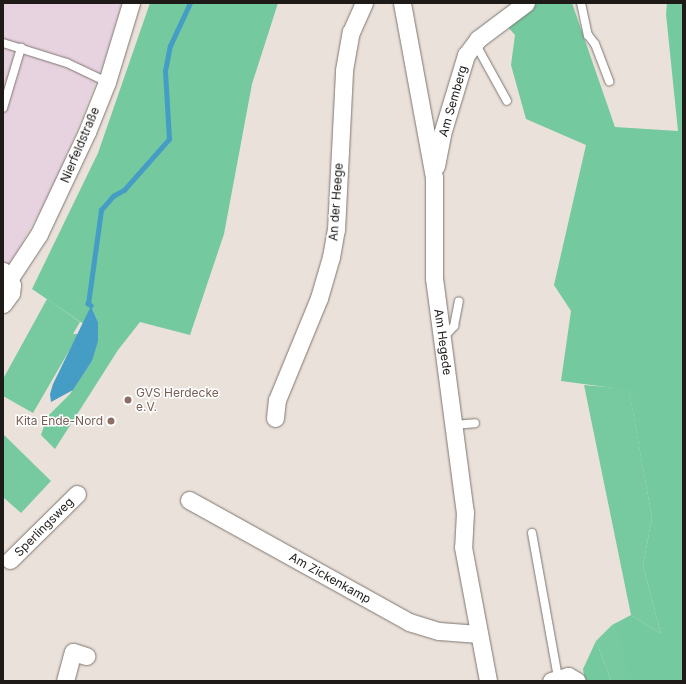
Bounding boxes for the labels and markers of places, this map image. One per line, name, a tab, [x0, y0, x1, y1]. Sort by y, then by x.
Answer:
place label: GVS Herdecke e.V.	[136, 386, 219, 414]
marker: GVS Herdecke e.V.	[123, 395, 133, 405]
place label: Kita Ende-Nord	[16, 414, 103, 428]
marker: Kita Ende-Nord	[106, 416, 116, 426]

